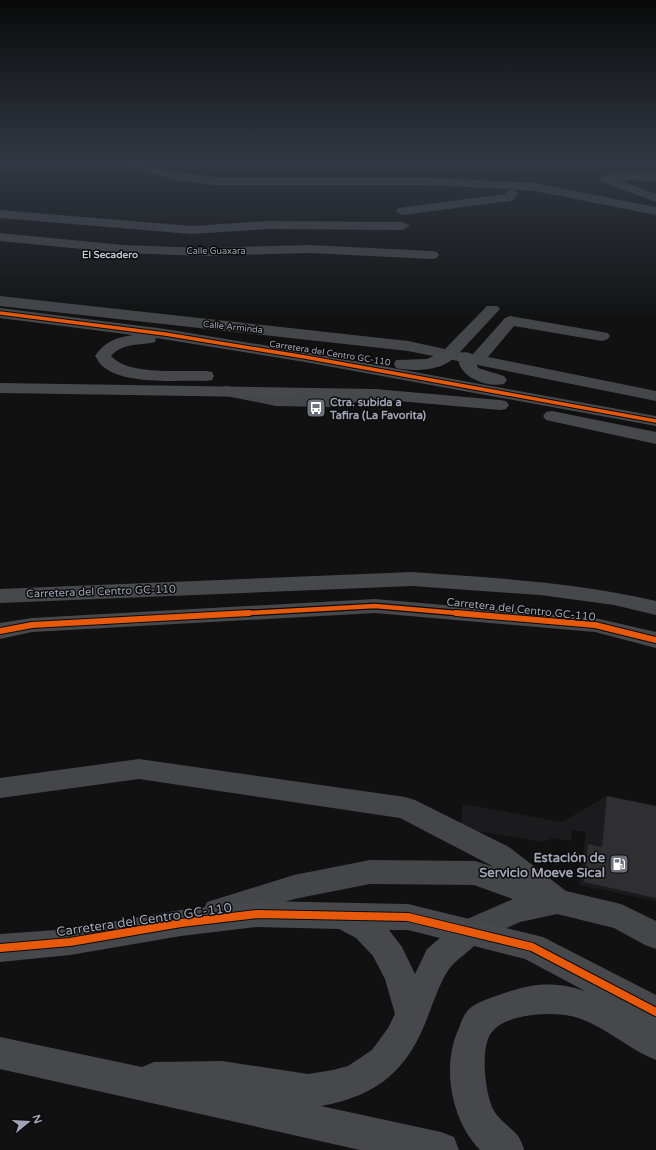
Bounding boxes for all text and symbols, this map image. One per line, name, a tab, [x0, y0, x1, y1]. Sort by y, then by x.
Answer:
street label: Calle Guaxara	[186, 246, 246, 257]
district label: El Secadero	[82, 249, 138, 261]
street label: Calle Arminda	[203, 319, 263, 336]
street label: Carretera del Centro GC-110	[269, 338, 392, 369]
place label: Ctra. subida a Tafira (La Favorita)	[329, 396, 427, 422]
bus stop icon: Ctra. subida a Tafira (La Favorita)	[305, 397, 327, 419]
street label: Carretera del Centro GC-110	[26, 582, 176, 601]
street label: Carretera del Centro GC-110	[446, 595, 596, 624]
place label: Estación de Servicio Moeve Sical	[479, 850, 606, 881]
fuel station icon: Estación de Servicio Moeve Sical	[608, 853, 630, 875]
street label: Carretera del Centro GC-110	[55, 900, 233, 940]
north arrow	[8, 1102, 48, 1142]
text: N	[29, 1113, 45, 1125]

